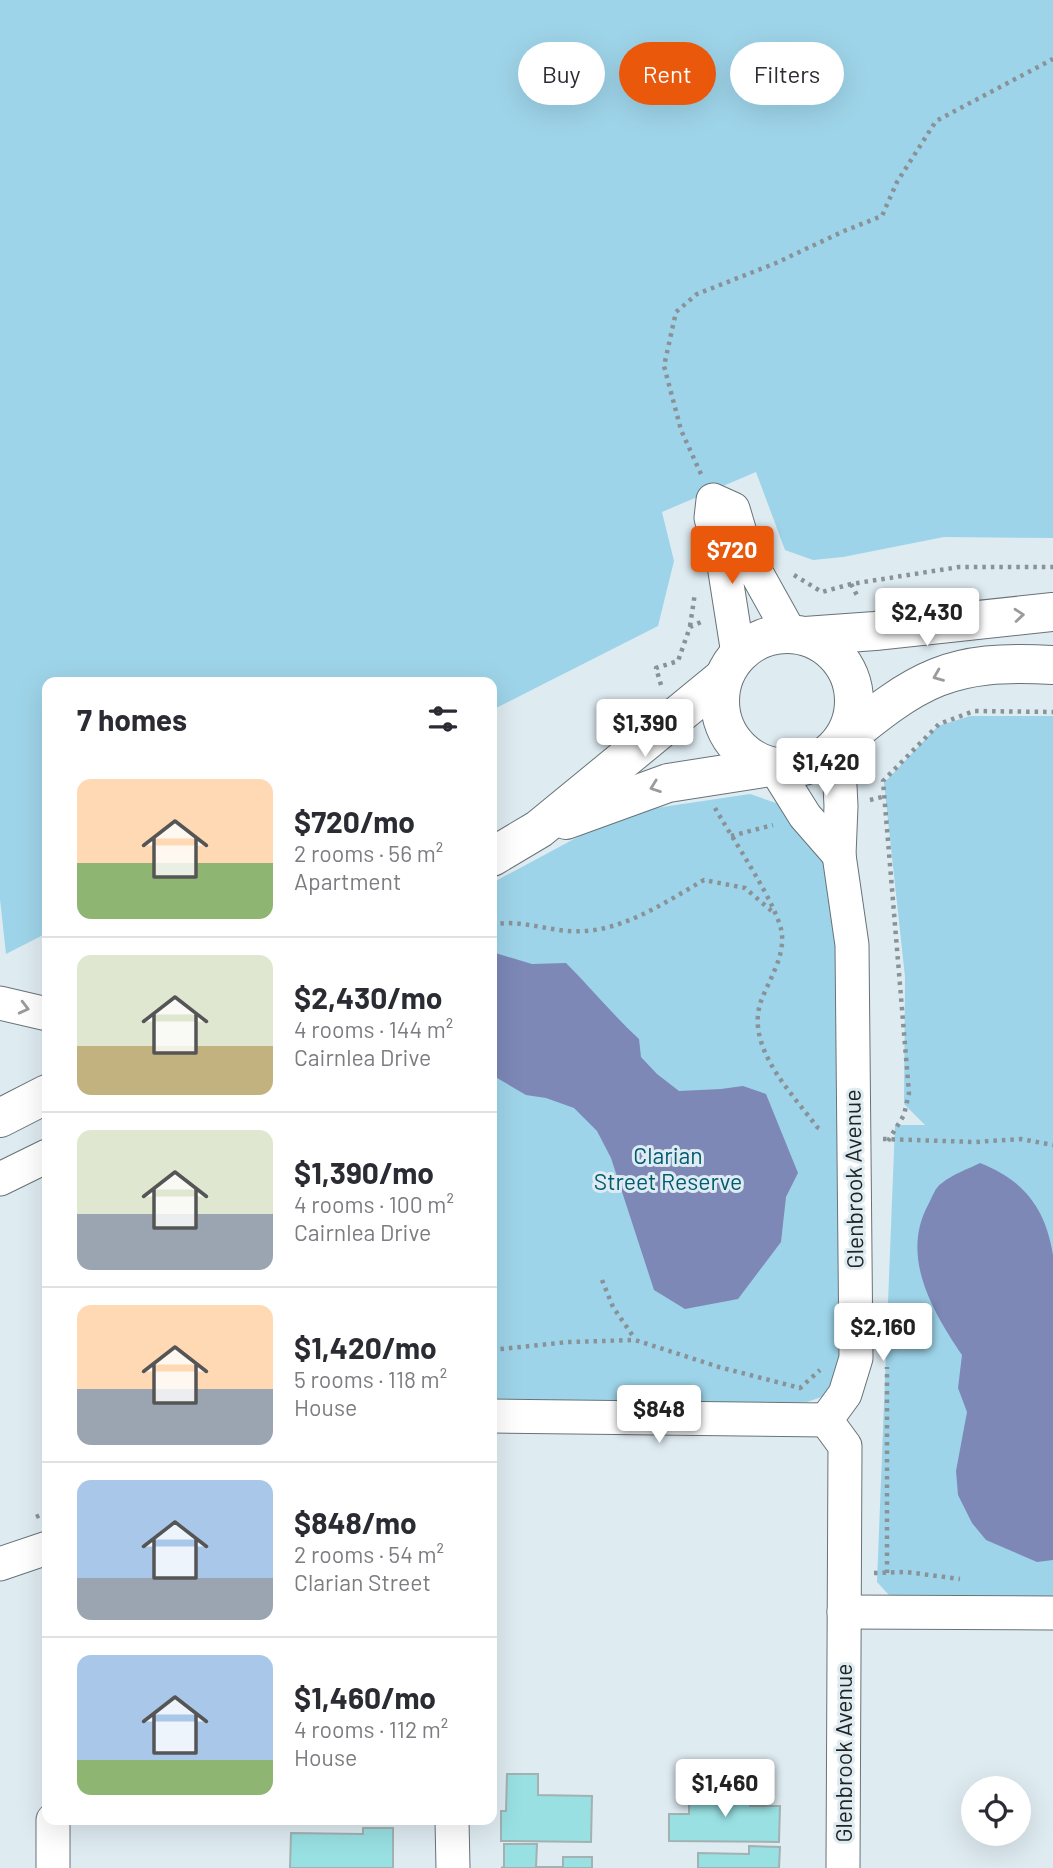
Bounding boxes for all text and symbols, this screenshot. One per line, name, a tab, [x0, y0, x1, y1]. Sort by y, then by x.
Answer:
chip: Buy	[518, 42, 605, 105]
chip: Rent	[619, 42, 716, 105]
chip: Filters	[730, 42, 844, 105]
pin: $720	[691, 526, 773, 586]
text: $720	[707, 535, 757, 563]
pin: $2,430	[870, 588, 984, 648]
text: $2,430	[891, 597, 963, 625]
one-way arrow	[1014, 608, 1025, 623]
one-way arrow	[932, 668, 944, 682]
icon: filters	[424, 700, 462, 738]
pin: $1,390	[588, 700, 702, 759]
text: 7 homes	[77, 701, 187, 737]
text: $1,390	[612, 708, 678, 736]
pin: $1,420	[769, 738, 883, 798]
text: $1,420	[792, 747, 860, 775]
one-way arrow	[649, 779, 661, 793]
text: $720/mo	[294, 803, 415, 839]
icon: home	[133, 807, 217, 891]
text: 2 rooms · 56 m²	[294, 839, 443, 867]
text: Apartment	[294, 867, 401, 895]
text: $2,430/mo	[294, 979, 442, 1015]
icon: home	[133, 983, 217, 1067]
one-way arrow	[18, 1000, 30, 1014]
text: 4 rooms · 144 m²	[294, 1015, 453, 1043]
text: Cairnlea Drive	[294, 1043, 431, 1071]
street label: Glenbrook Avenue	[837, 1089, 869, 1269]
park label: Clarian Street Reserve	[594, 1141, 742, 1195]
text: $1,390/mo	[294, 1154, 434, 1190]
icon: home	[133, 1158, 217, 1242]
text: 4 rooms · 100 m²	[294, 1190, 454, 1218]
text: Cairnlea Drive	[294, 1218, 431, 1246]
pin: $2,160	[826, 1304, 940, 1363]
text: $2,160	[850, 1312, 916, 1340]
text: $1,420/mo	[294, 1329, 437, 1365]
icon: home	[133, 1333, 217, 1417]
text: 5 rooms · 118 m²	[294, 1365, 447, 1393]
pin: $848	[618, 1386, 700, 1445]
text: House	[294, 1393, 357, 1421]
text: $848	[633, 1394, 685, 1422]
text: $848/mo	[294, 1504, 417, 1540]
icon: home	[133, 1508, 217, 1592]
text: 2 rooms · 54 m²	[294, 1540, 444, 1568]
text: Clarian Street	[294, 1568, 431, 1596]
street label: Glenbrook Avenue	[829, 1663, 857, 1843]
text: $1,460/mo	[294, 1679, 436, 1715]
icon: home	[133, 1683, 217, 1767]
text: 4 rooms · 112 m²	[294, 1715, 448, 1743]
text: House	[294, 1743, 357, 1771]
pin: $1,460	[668, 1759, 782, 1819]
text: $1,460	[692, 1768, 758, 1796]
map controls	[961, 1776, 1031, 1846]
button: locate	[961, 1776, 1031, 1846]

